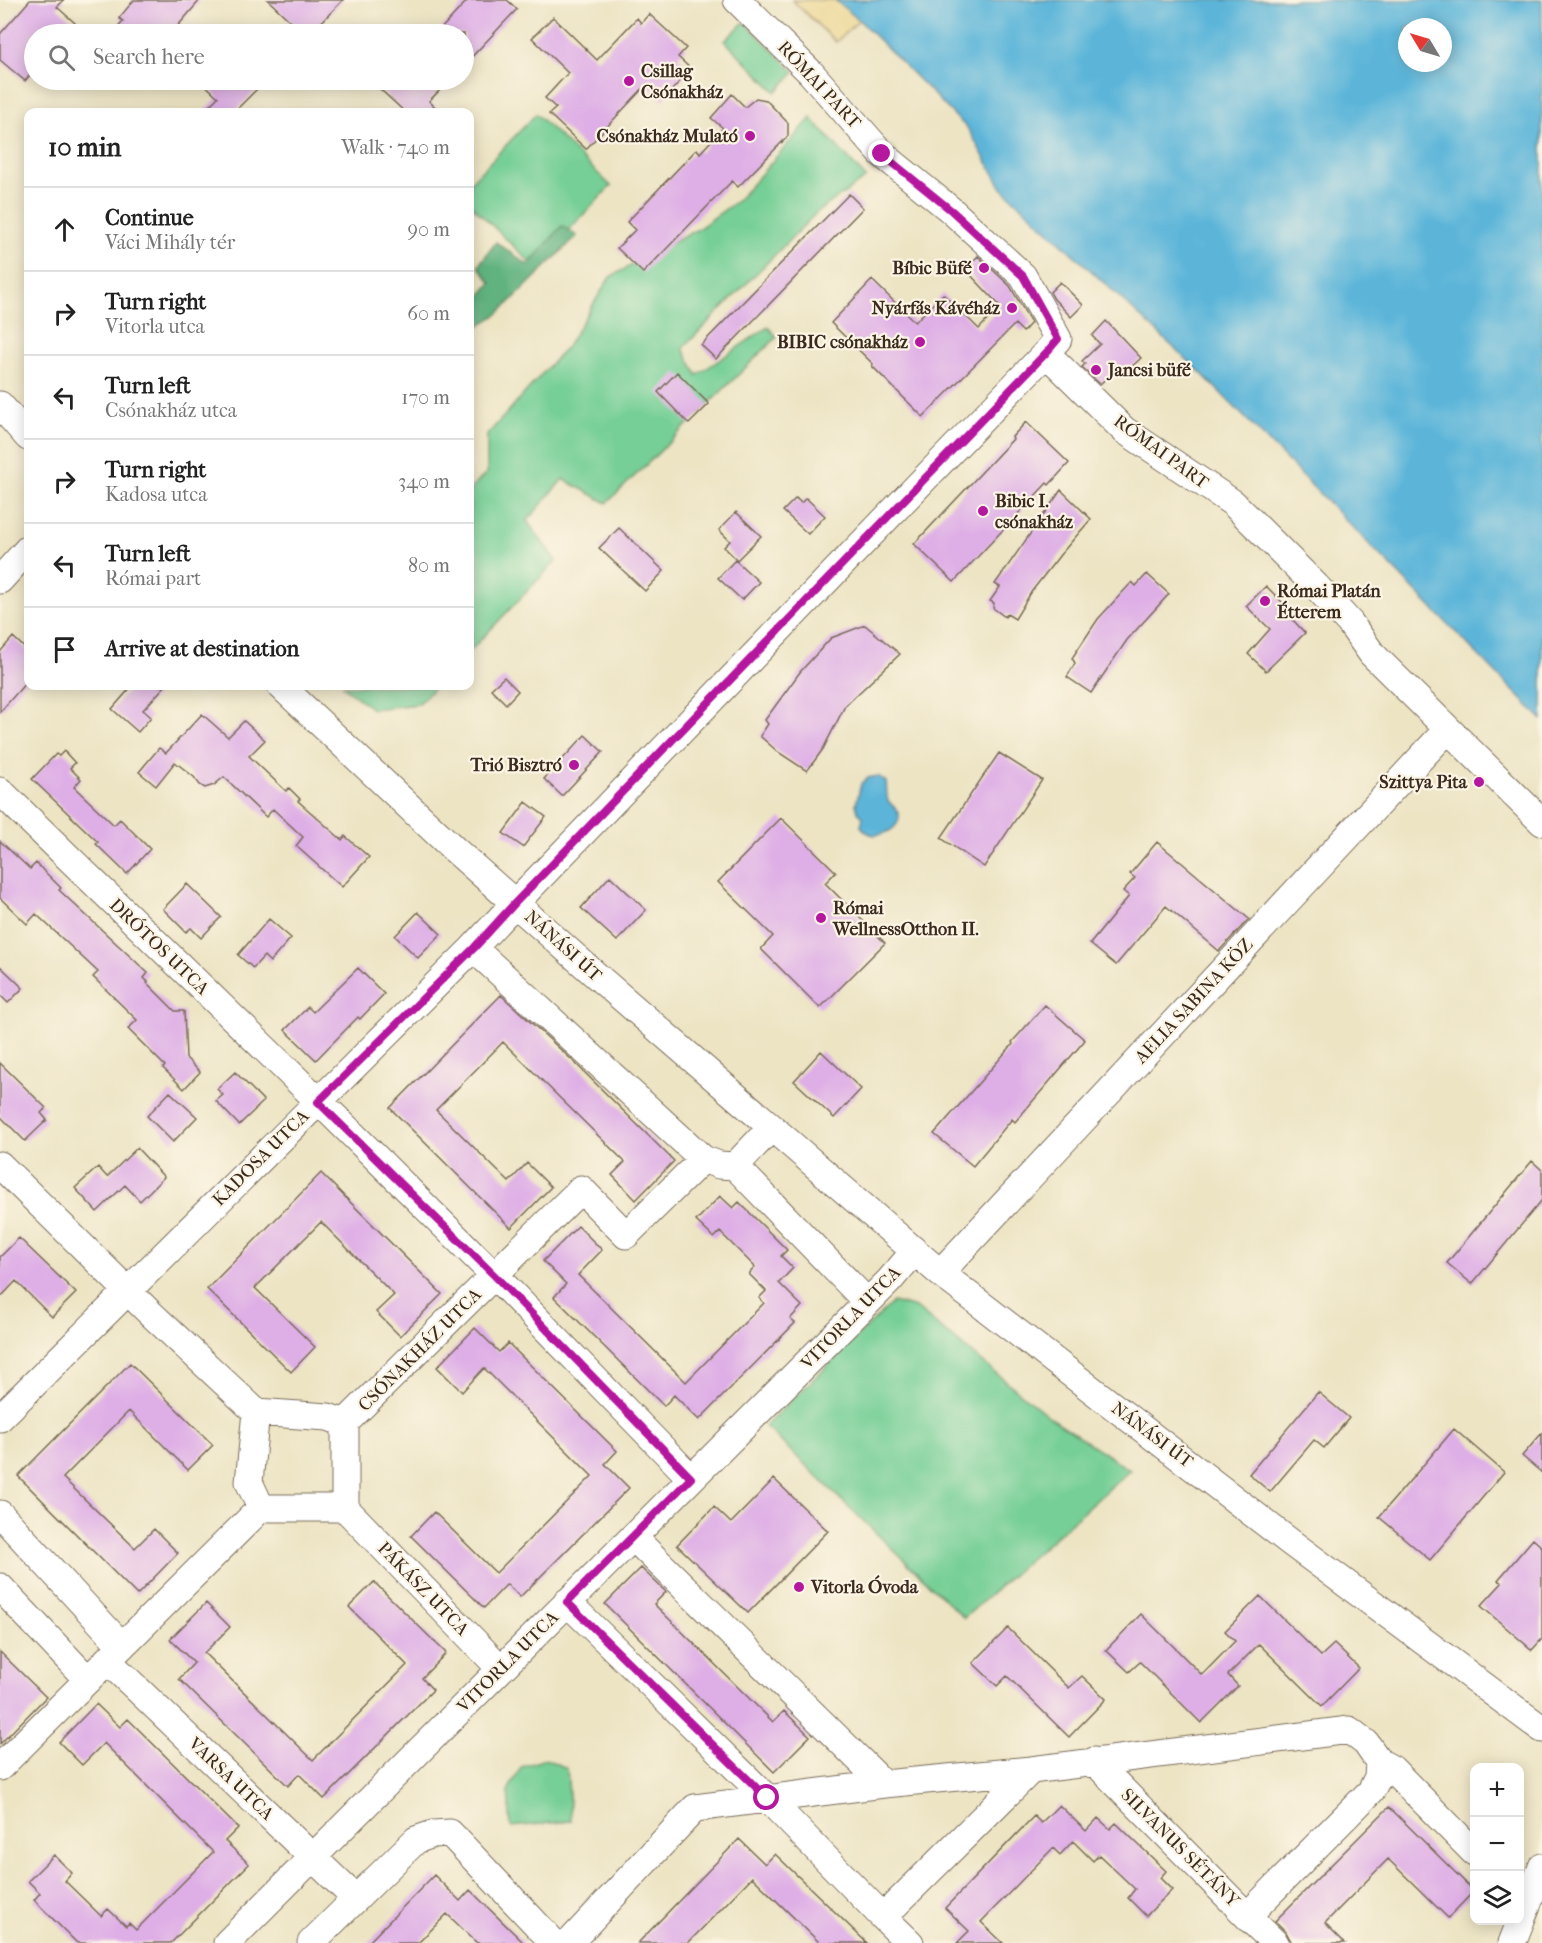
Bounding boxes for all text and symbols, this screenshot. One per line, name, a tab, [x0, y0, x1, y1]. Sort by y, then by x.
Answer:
north arrow	[1398, 18, 1452, 72]
search box	[24, 24, 474, 90]
street label: RÓMAI PART	[773, 36, 867, 134]
icon: search	[45, 41, 78, 74]
text: Search here	[93, 44, 205, 70]
place label: Csillag Csónakház	[641, 61, 723, 103]
marker: Csillag Csónakház	[622, 74, 636, 88]
place label: Csónakház Mulató	[597, 126, 738, 147]
marker: Csónakház Mulató	[743, 129, 757, 143]
text: 10 min	[48, 132, 121, 163]
text: Walk · 740 m	[341, 136, 450, 159]
route end	[868, 140, 894, 166]
text: Continue	[105, 205, 194, 231]
icon: ahead	[48, 213, 81, 246]
text: 90 m	[408, 218, 450, 241]
text: Váci Mihály tér	[105, 231, 235, 254]
place label: Bíbic Büfé	[892, 258, 972, 279]
marker: Bíbic Büfé	[977, 261, 991, 275]
text: Turn right	[105, 289, 206, 315]
icon: right	[48, 297, 81, 330]
place label: Nyárfás Kávéház	[871, 298, 1000, 319]
marker: Nyárfás Kávéház	[1005, 301, 1019, 315]
text: 60 m	[407, 302, 450, 325]
text: Vitorla utca	[105, 315, 205, 338]
place label: BIBIC csónakház	[777, 332, 908, 353]
marker: BIBIC csónakház	[913, 335, 927, 349]
place label: Jancsi büfé	[1106, 360, 1191, 381]
marker: Jancsi büfé	[1089, 363, 1103, 377]
text: Turn left	[105, 373, 191, 399]
icon: left	[48, 381, 81, 414]
text: 170 m	[401, 386, 450, 409]
text: Csónakház utca	[105, 399, 237, 422]
street label: RÓMAI PART	[1110, 409, 1214, 494]
text: Turn right	[105, 457, 206, 483]
icon: right	[48, 465, 81, 498]
text: 340 m	[398, 470, 450, 493]
text: Kadosa utca	[105, 483, 207, 506]
place label: Bibic I. csónakház	[995, 491, 1073, 533]
marker: Bibic I. csónakház	[976, 504, 990, 518]
text: Turn left	[105, 541, 191, 567]
icon: left	[48, 549, 81, 582]
text: 80 m	[408, 554, 450, 577]
text: Római part	[105, 567, 201, 590]
place label: Római Platán Étterem	[1277, 581, 1381, 623]
marker: Római Platán Étterem	[1258, 594, 1272, 608]
icon: arrive	[48, 633, 81, 666]
text: Arrive at destination	[105, 636, 299, 662]
place label: Trió Bisztró	[470, 755, 562, 776]
marker: Trió Bisztró	[567, 758, 581, 772]
place label: Szittya Pita	[1379, 772, 1468, 793]
marker: Szittya Pita	[1472, 775, 1486, 789]
street label: DRÓTOS UTCA	[105, 893, 215, 1000]
place label: Római WellnessOtthon II.	[832, 898, 979, 940]
street label: NÁNÁSI ÚT	[520, 905, 607, 987]
marker: Római WellnessOtthon II.	[814, 911, 828, 925]
street label: AELIA SABINA KÖZ	[1129, 933, 1257, 1069]
street label: KADOSA UTCA	[209, 1105, 314, 1210]
street label: VITORLA UTCA	[796, 1262, 905, 1374]
street label: CSÓNAKHÁZ UTCA	[353, 1283, 486, 1416]
street label: NÁNÁSI ÚT	[1107, 1397, 1198, 1473]
street label: PÁKÁSZ UTCA	[373, 1537, 474, 1640]
place label: Vitorla Óvoda	[810, 1575, 919, 1598]
marker: Vitorla Óvoda	[792, 1580, 806, 1594]
street label: VITORLA UTCA	[452, 1607, 563, 1718]
street label: VARSA UTCA	[183, 1733, 278, 1825]
map controls	[1470, 1763, 1524, 1925]
button: +	[1470, 1763, 1524, 1817]
route start	[753, 1784, 779, 1810]
street label: SILVANUS SÉTÁNY	[1116, 1784, 1245, 1912]
button: −	[1470, 1817, 1524, 1871]
button: layers	[1470, 1871, 1524, 1925]

